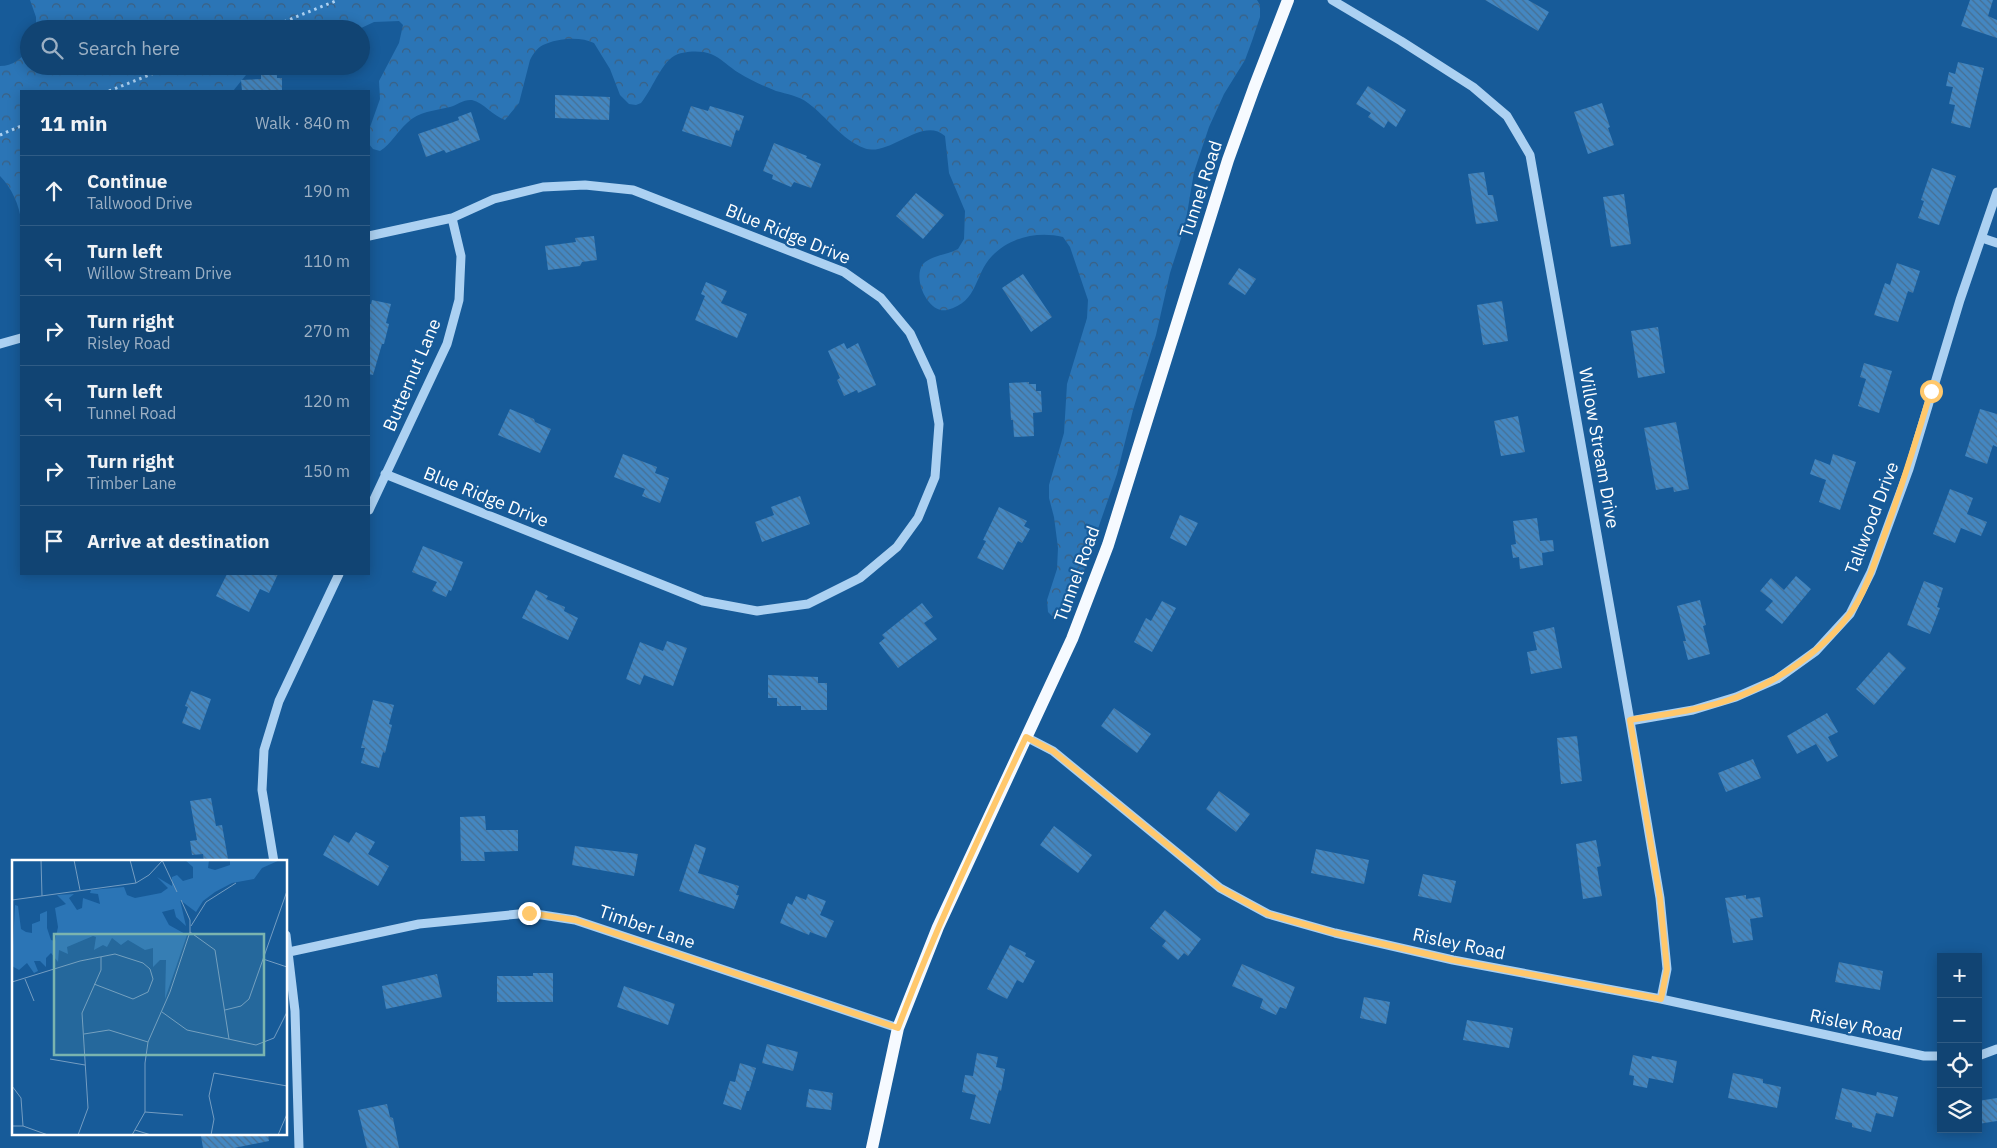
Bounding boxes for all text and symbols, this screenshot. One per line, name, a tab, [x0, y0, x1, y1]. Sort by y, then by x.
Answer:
search box	[20, 20, 370, 75]
icon: search	[38, 34, 66, 62]
text: Search here	[78, 36, 180, 60]
text: 11 min	[40, 109, 107, 137]
text: Walk · 840 m	[255, 113, 350, 133]
street label: Tunnel Road	[1174, 138, 1227, 240]
text: Continue	[87, 169, 167, 193]
icon: ahead	[40, 177, 68, 205]
text: 190 m	[303, 181, 350, 201]
text: Tallwood Drive	[87, 193, 192, 213]
street label: Blue Ridge Drive	[722, 198, 854, 269]
text: Turn left	[87, 239, 163, 263]
icon: left	[40, 247, 68, 275]
text: 110 m	[303, 251, 350, 271]
text: Willow Stream Drive	[87, 263, 232, 283]
text: Turn right	[87, 309, 174, 333]
street label: Butternut Lane	[377, 315, 446, 435]
icon: right	[40, 317, 68, 345]
text: 270 m	[303, 321, 350, 341]
text: Risley Road	[87, 333, 171, 353]
street label: Willow Stream Drive	[1574, 366, 1625, 530]
text: Turn left	[87, 379, 163, 403]
route start	[1920, 380, 1943, 403]
icon: left	[40, 387, 68, 415]
text: 120 m	[303, 391, 350, 411]
text: Tunnel Road	[87, 403, 176, 423]
text: Turn right	[87, 449, 174, 473]
icon: right	[40, 457, 68, 485]
street label: Tallwood Drive	[1840, 458, 1904, 577]
text: 150 m	[303, 461, 350, 481]
street label: Blue Ridge Drive	[420, 461, 552, 532]
text: Timber Lane	[87, 473, 176, 493]
street label: Tunnel Road	[1049, 523, 1105, 625]
icon: arrive	[40, 527, 68, 555]
text: Arrive at destination	[87, 529, 270, 553]
inset map	[12, 860, 288, 1136]
street label: Timber Lane	[596, 899, 698, 954]
route end	[518, 902, 541, 925]
street label: Risley Road	[1411, 922, 1508, 965]
map controls	[1937, 953, 1982, 1133]
button: +	[1937, 953, 1982, 998]
button: −	[1937, 998, 1982, 1043]
street label: Risley Road	[1808, 1003, 1905, 1046]
button: locate	[1937, 1043, 1982, 1088]
button: layers	[1937, 1088, 1982, 1133]

